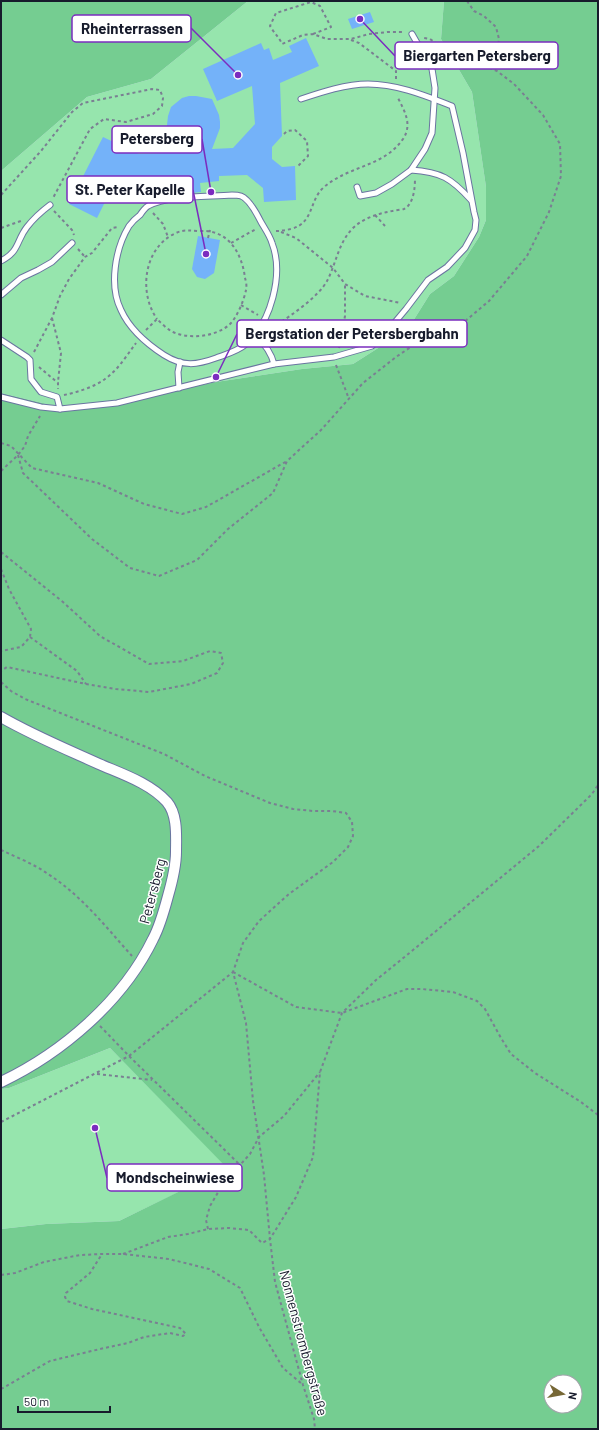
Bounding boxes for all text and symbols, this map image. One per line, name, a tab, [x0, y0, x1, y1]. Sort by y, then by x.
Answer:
callout: Rheinterrassen	[72, 15, 191, 42]
text: Rheinterrassen	[81, 19, 183, 37]
callout: Biergarten Petersberg	[395, 42, 558, 69]
text: Biergarten Petersberg	[403, 46, 551, 64]
callout: Petersberg	[112, 126, 202, 153]
text: Petersberg	[120, 129, 194, 147]
callout: St. Peter Kapelle	[67, 176, 193, 203]
text: St. Peter Kapelle	[75, 180, 185, 198]
callout: Bergstation der Petersbergbahn	[237, 320, 467, 347]
text: Bergstation der Petersbergbahn	[245, 324, 459, 342]
street label: Petersberg	[135, 856, 169, 926]
callout: Mondscheinwiese	[107, 1164, 242, 1191]
text: Mondscheinwiese	[116, 1168, 234, 1186]
street label: Nonnenstrombergstraße	[276, 1268, 332, 1418]
north arrow	[543, 1374, 583, 1414]
scale bar	[18, 1388, 110, 1414]
text: N	[566, 1391, 580, 1401]
text: 50 m	[24, 1394, 49, 1408]

